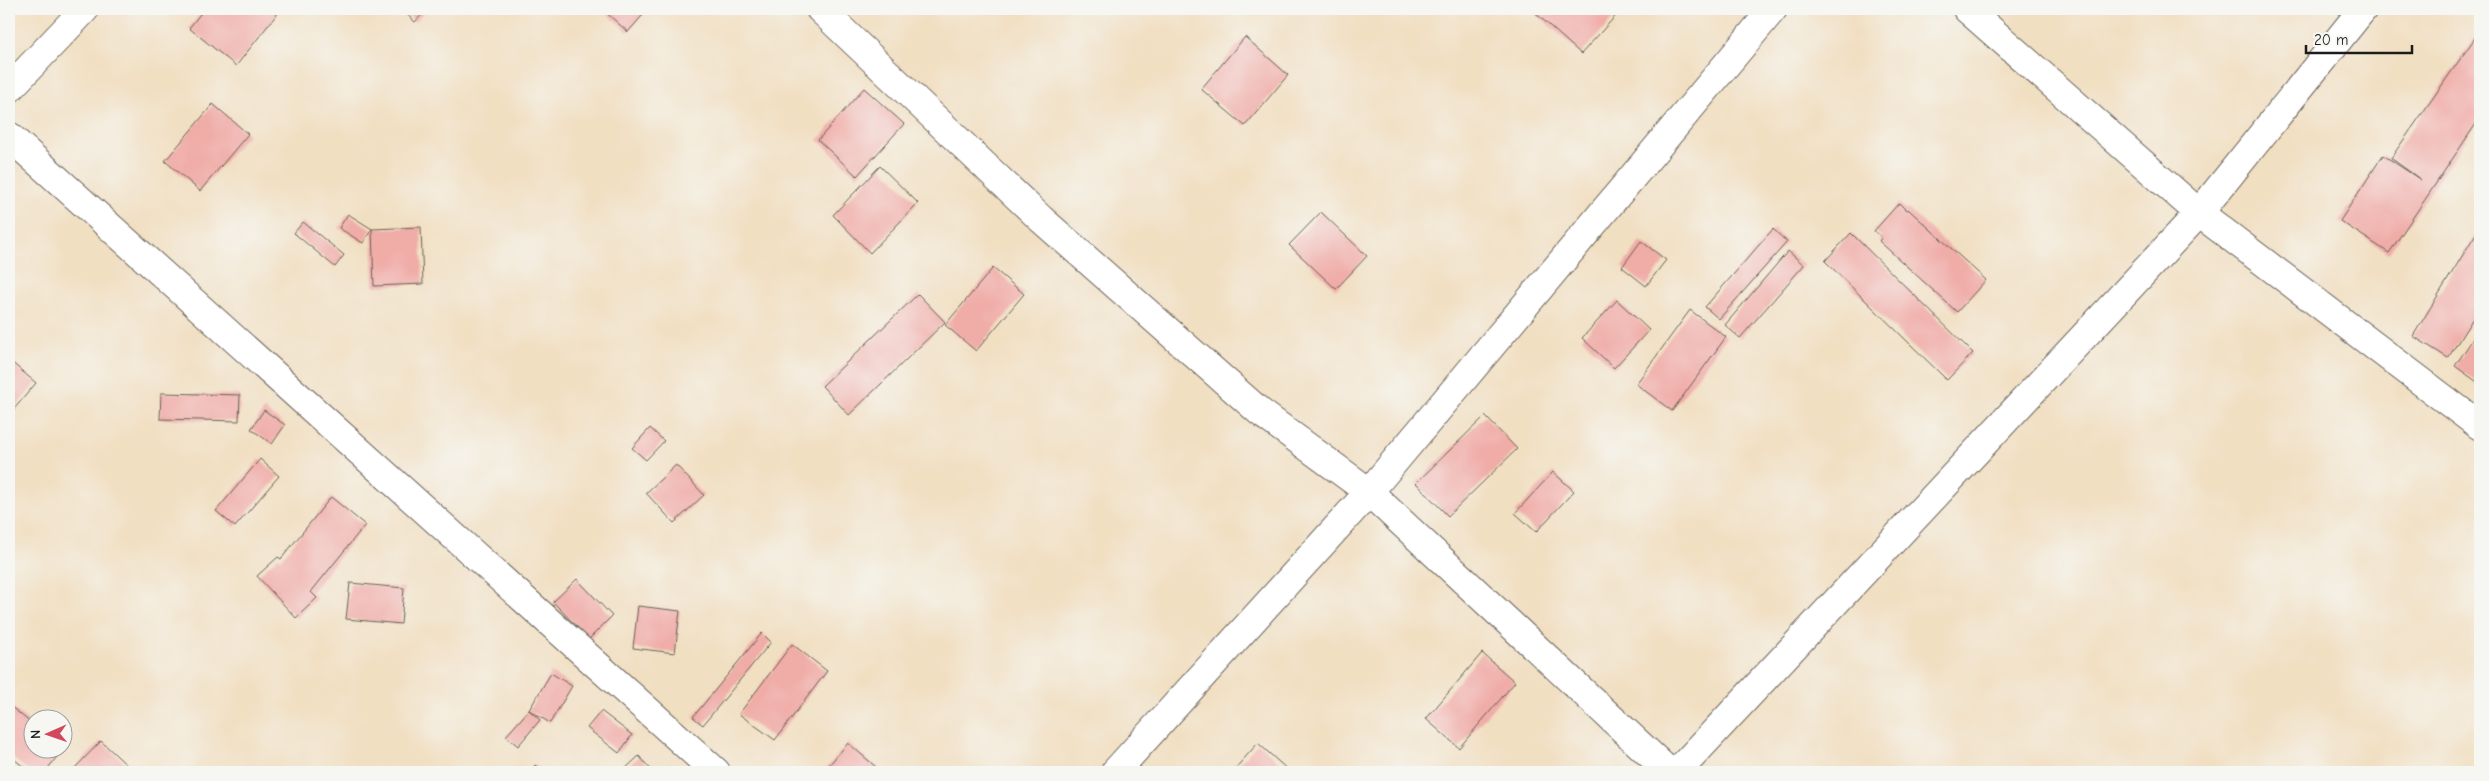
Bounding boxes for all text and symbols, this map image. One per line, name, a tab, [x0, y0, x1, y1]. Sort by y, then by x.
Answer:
scale bar	[2306, 22, 2413, 54]
text: 20 m	[2314, 31, 2348, 49]
north arrow	[22, 708, 72, 758]
text: N	[27, 730, 44, 739]

